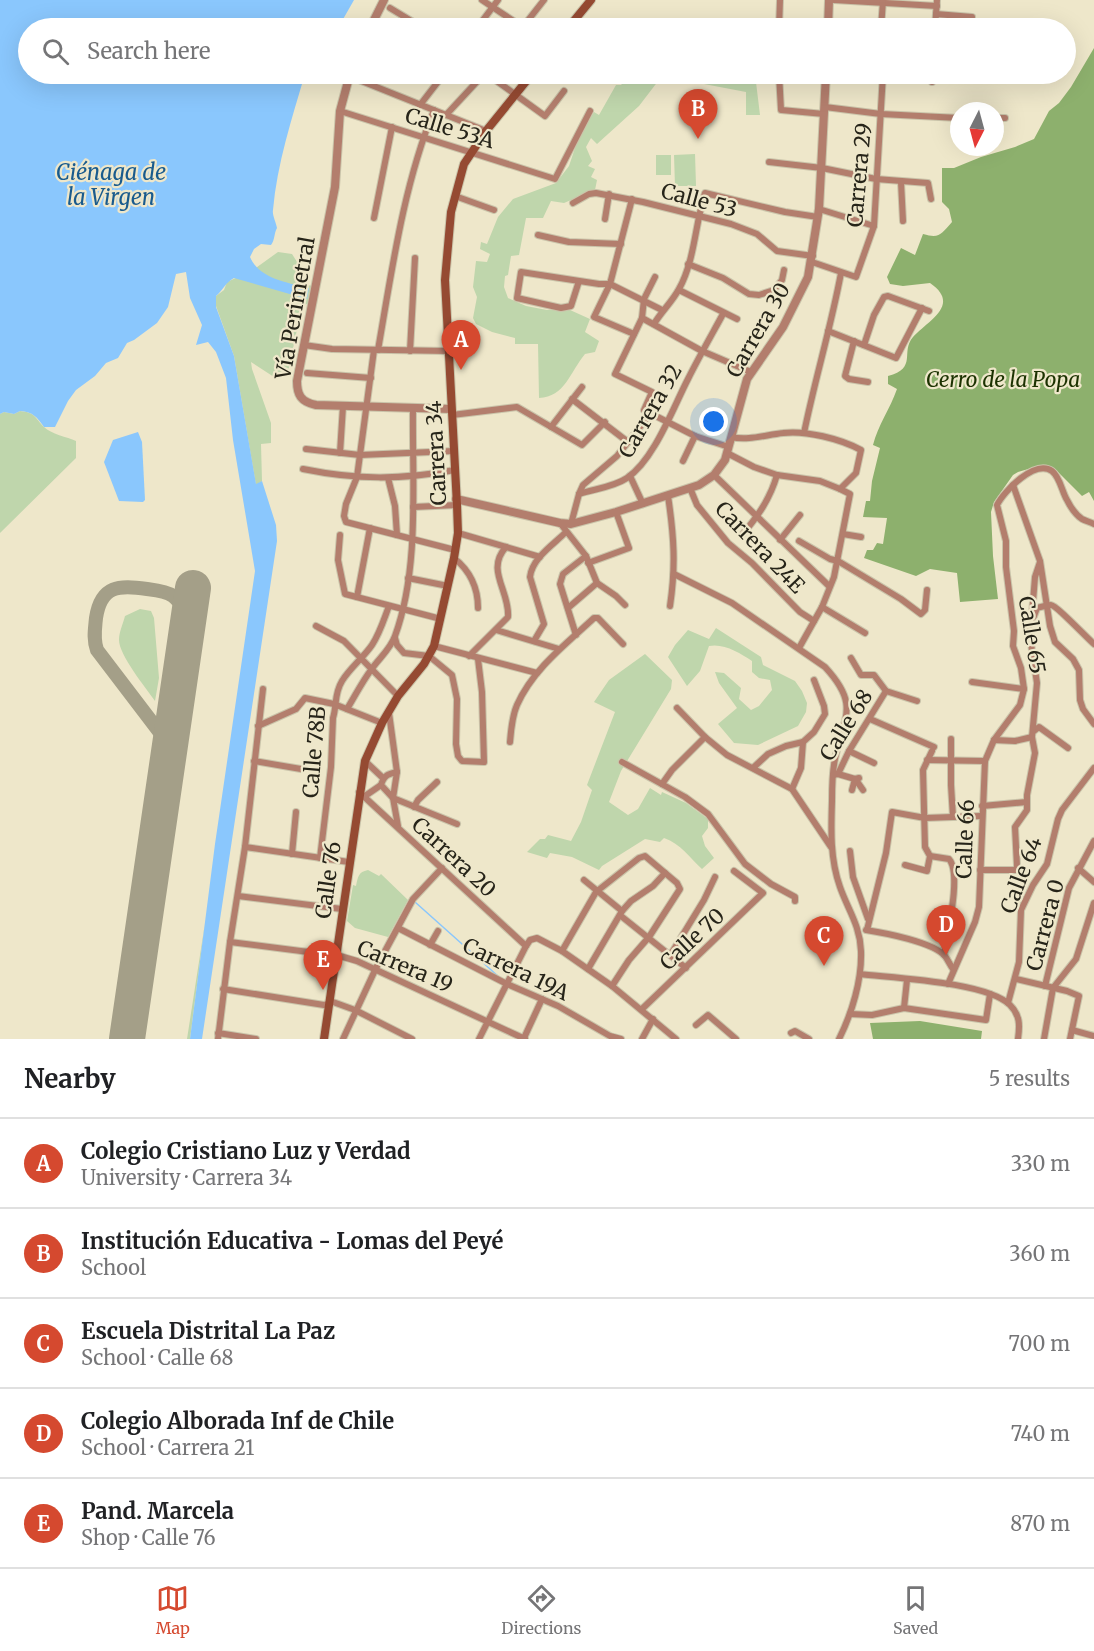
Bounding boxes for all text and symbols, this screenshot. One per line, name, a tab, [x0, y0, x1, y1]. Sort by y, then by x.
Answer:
search box	[18, 18, 1076, 84]
icon: search	[39, 35, 72, 68]
text: Search here	[87, 37, 210, 65]
pin: B	[678, 90, 718, 139]
street label: Calle 53A	[402, 102, 498, 154]
north arrow	[950, 102, 1004, 156]
street label: Carrera 29	[841, 122, 877, 228]
water label: Ciénaga de la Virgen	[56, 158, 166, 211]
street label: Calle 53	[658, 177, 740, 223]
street label: Vía Perimetral	[269, 234, 321, 382]
street label: Carrera 30	[720, 278, 796, 382]
pin: A	[442, 320, 480, 370]
street label: Carrera 32	[612, 359, 688, 463]
park label: Cerro de la Popa	[926, 366, 1080, 393]
street label: Carrera 34	[420, 400, 452, 506]
your location	[699, 407, 728, 436]
street label: Carrera 24E	[709, 495, 811, 599]
street label: Calle 65	[1013, 594, 1051, 676]
street label: Calle 68	[814, 684, 878, 766]
street label: Calle 78B	[297, 705, 331, 799]
street label: Calle 66	[950, 799, 980, 879]
street label: Carrera 20	[406, 811, 502, 903]
street label: Calle 64	[994, 833, 1048, 917]
street label: Calle 76	[309, 840, 347, 920]
street label: Carrera 0	[1020, 876, 1070, 974]
street label: Calle 70	[654, 902, 730, 976]
pin: D	[926, 906, 966, 955]
pin: C	[804, 916, 844, 966]
street label: Carrera 19A	[458, 932, 574, 1006]
street label: Carrera 19	[353, 934, 457, 998]
pin: E	[304, 940, 342, 990]
text: Nearby	[24, 1062, 116, 1095]
text: 5 results	[989, 1066, 1070, 1091]
text: Colegio Cristiano Luz y Verdad	[81, 1137, 411, 1165]
text: A	[36, 1151, 51, 1176]
text: 330 m	[1011, 1151, 1070, 1176]
text: University · Carrera 34	[81, 1165, 292, 1190]
text: Institución Educativa - Lomas del Peyé	[81, 1227, 503, 1255]
text: B	[37, 1241, 50, 1266]
text: 360 m	[1009, 1241, 1070, 1266]
text: School	[81, 1255, 146, 1280]
text: Escuela Distrital La Paz	[81, 1317, 335, 1345]
text: C	[37, 1331, 50, 1356]
text: 700 m	[1009, 1331, 1070, 1356]
text: School · Calle 68	[81, 1345, 233, 1370]
text: Colegio Alborada Inf de Chile	[81, 1407, 394, 1435]
text: D	[36, 1421, 51, 1446]
text: 740 m	[1011, 1421, 1070, 1446]
text: School · Carrera 21	[81, 1435, 254, 1460]
text: Pand. Marcela	[81, 1497, 234, 1525]
text: E	[37, 1511, 50, 1536]
text: 870 m	[1010, 1511, 1070, 1536]
text: Shop · Calle 76	[81, 1525, 216, 1550]
tab: Map	[156, 1582, 190, 1638]
tab: Directions	[501, 1582, 581, 1638]
tab: Saved	[893, 1582, 938, 1638]

